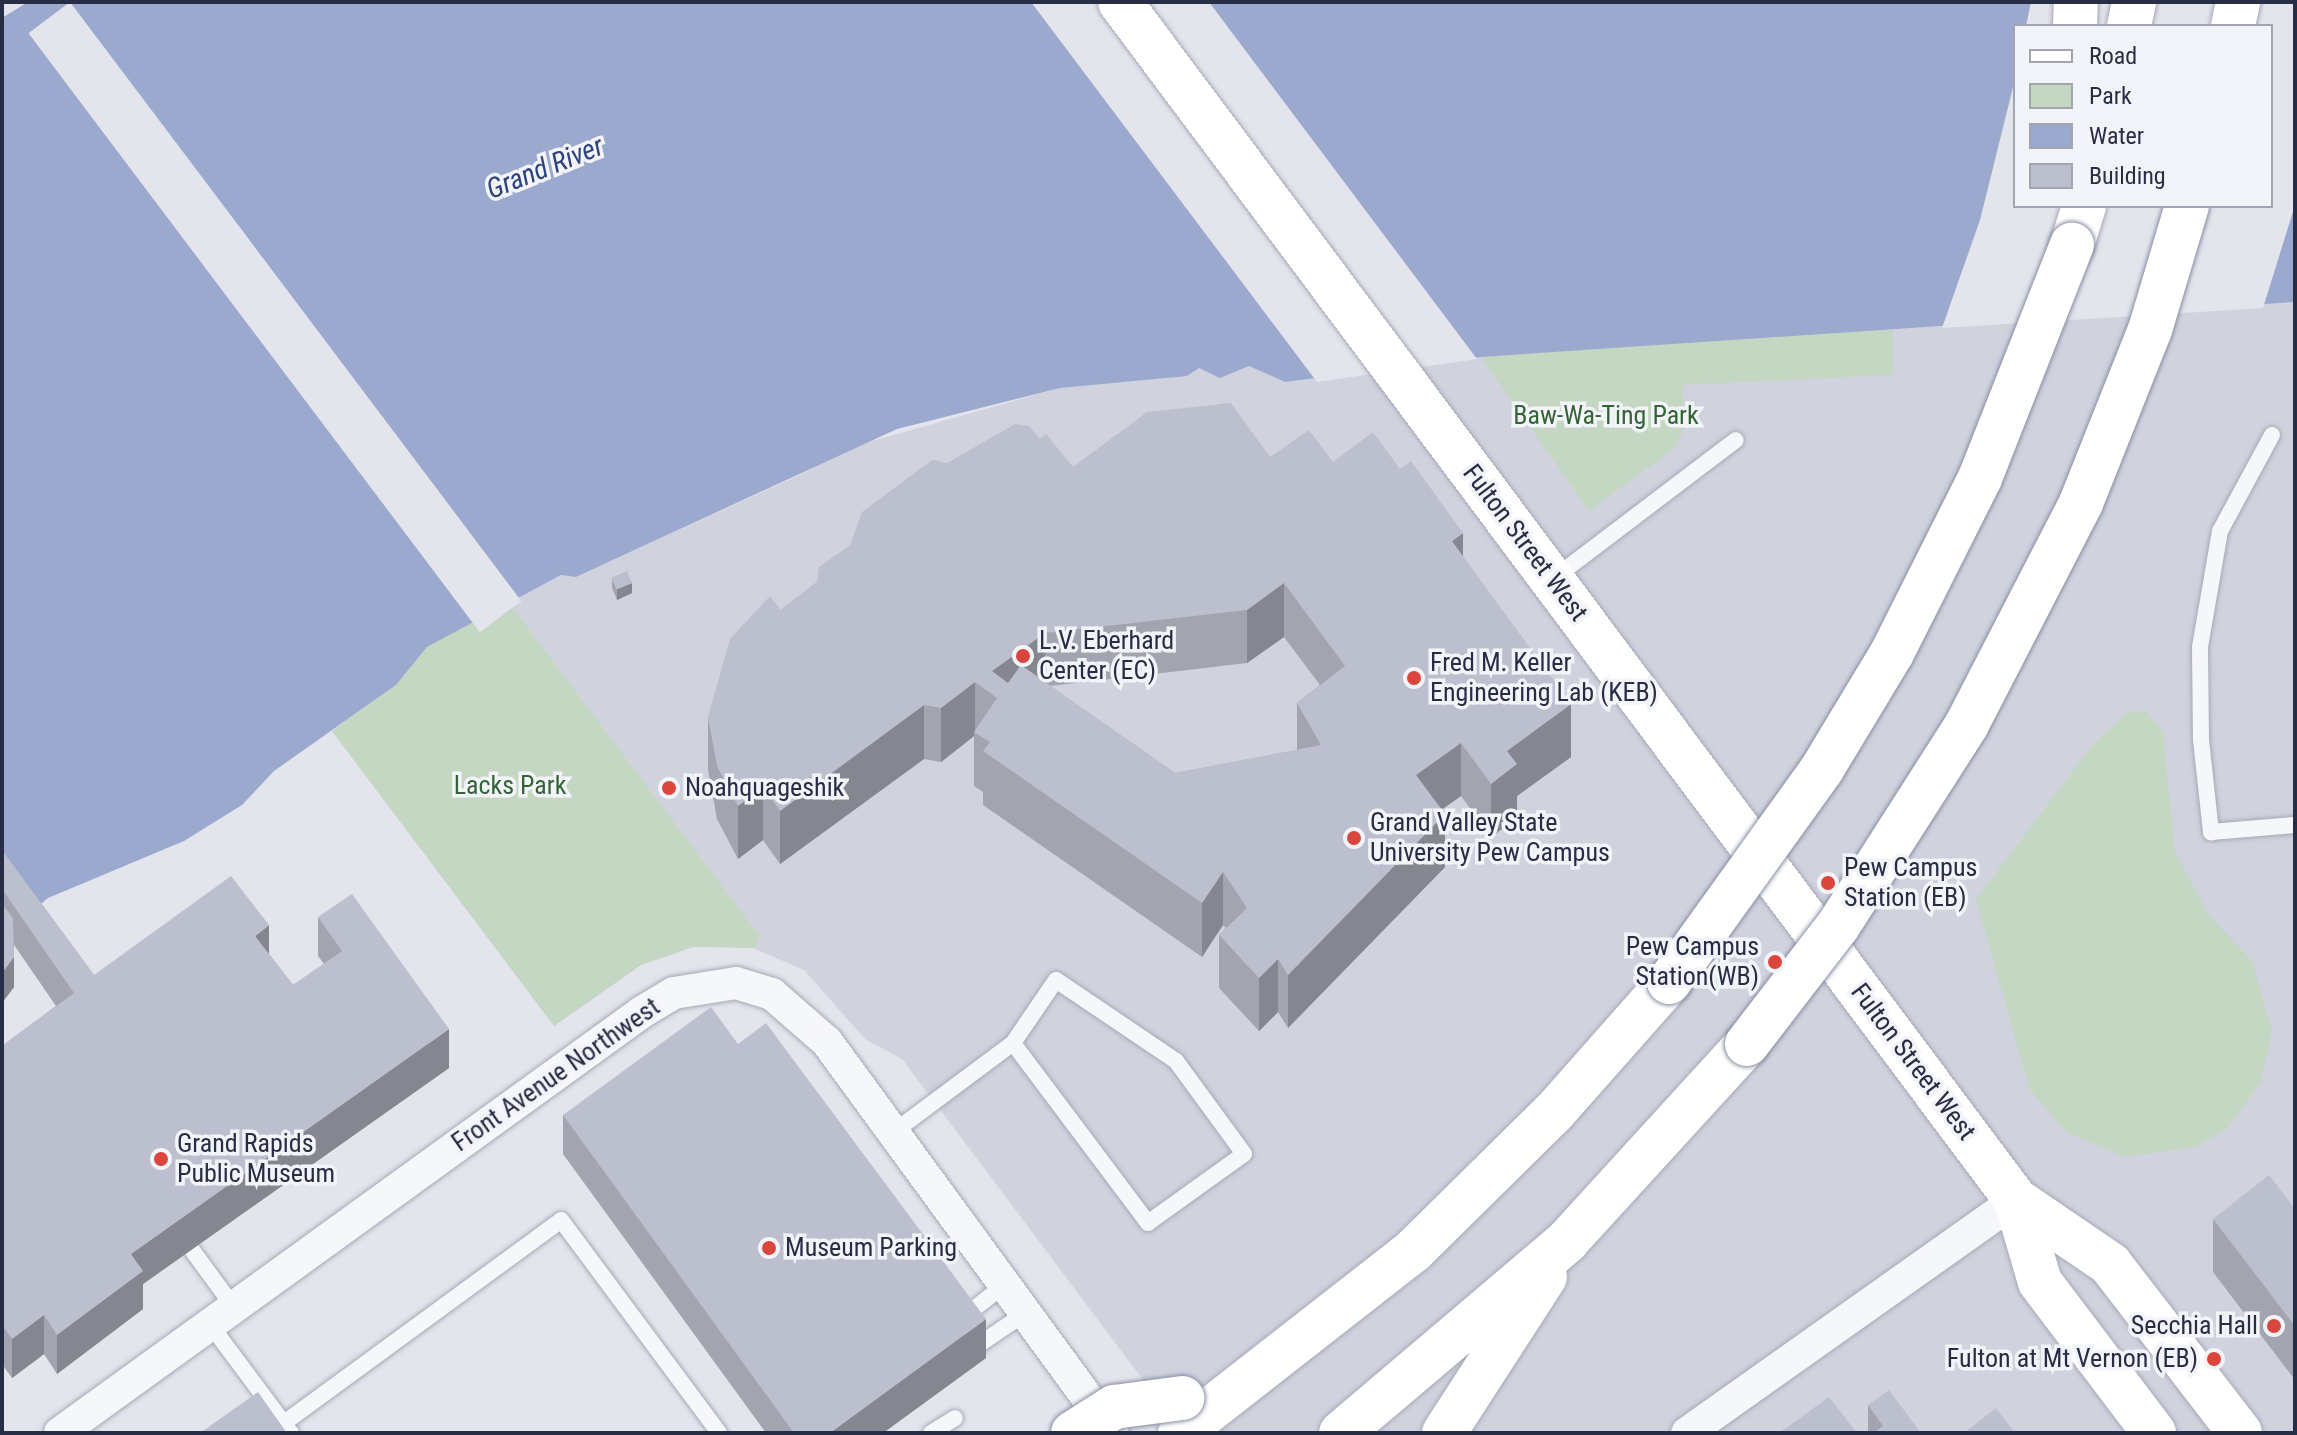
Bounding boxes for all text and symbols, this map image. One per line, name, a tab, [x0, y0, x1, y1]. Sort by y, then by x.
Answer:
legend	[2013, 24, 2273, 208]
text: Road	[2089, 42, 2137, 70]
text: Park	[2089, 82, 2132, 110]
text: Water	[2089, 122, 2144, 150]
water label: Grand River	[482, 129, 608, 207]
text: Building	[2089, 162, 2166, 190]
park label: Baw-Wa-Ting Park	[1513, 400, 1699, 432]
street label: Fulton Street West	[1456, 459, 1594, 627]
place label: L.V. Eberhard Center (EC)	[1039, 625, 1174, 686]
marker: L.V. Eberhard Center (EC)	[1014, 647, 1032, 665]
place label: Fred M. Keller Engineering Lab (KEB)	[1430, 647, 1658, 708]
marker: Fred M. Keller Engineering Lab (KEB)	[1405, 669, 1423, 687]
park label: Lacks Park	[454, 770, 566, 802]
place label: Noahquageshik	[685, 772, 844, 804]
marker: Noahquageshik	[660, 779, 678, 797]
place label: Grand Valley State University Pew Campus	[1370, 807, 1610, 868]
marker: Grand Valley State University Pew Campus	[1345, 829, 1363, 847]
place label: Pew Campus Station (EB)	[1844, 852, 1977, 914]
marker: Pew Campus Station (EB)	[1819, 874, 1837, 892]
place label: Pew Campus Station(WB)	[1626, 931, 1759, 992]
marker: Pew Campus Station(WB)	[1766, 953, 1784, 971]
street label: Fulton Street West	[1844, 978, 1982, 1146]
street label: Front Avenue Northwest	[446, 992, 666, 1158]
place label: Grand Rapids Public Museum	[177, 1128, 335, 1190]
marker: Grand Rapids Public Museum	[152, 1150, 170, 1168]
place label: Museum Parking	[785, 1232, 957, 1264]
marker: Museum Parking	[760, 1239, 778, 1257]
place label: Secchia Hall	[2131, 1310, 2258, 1342]
marker: Secchia Hall	[2265, 1317, 2283, 1335]
place label: Fulton at Mt Vernon (EB)	[1947, 1343, 2198, 1375]
marker: Fulton at Mt Vernon (EB)	[2205, 1350, 2223, 1368]

